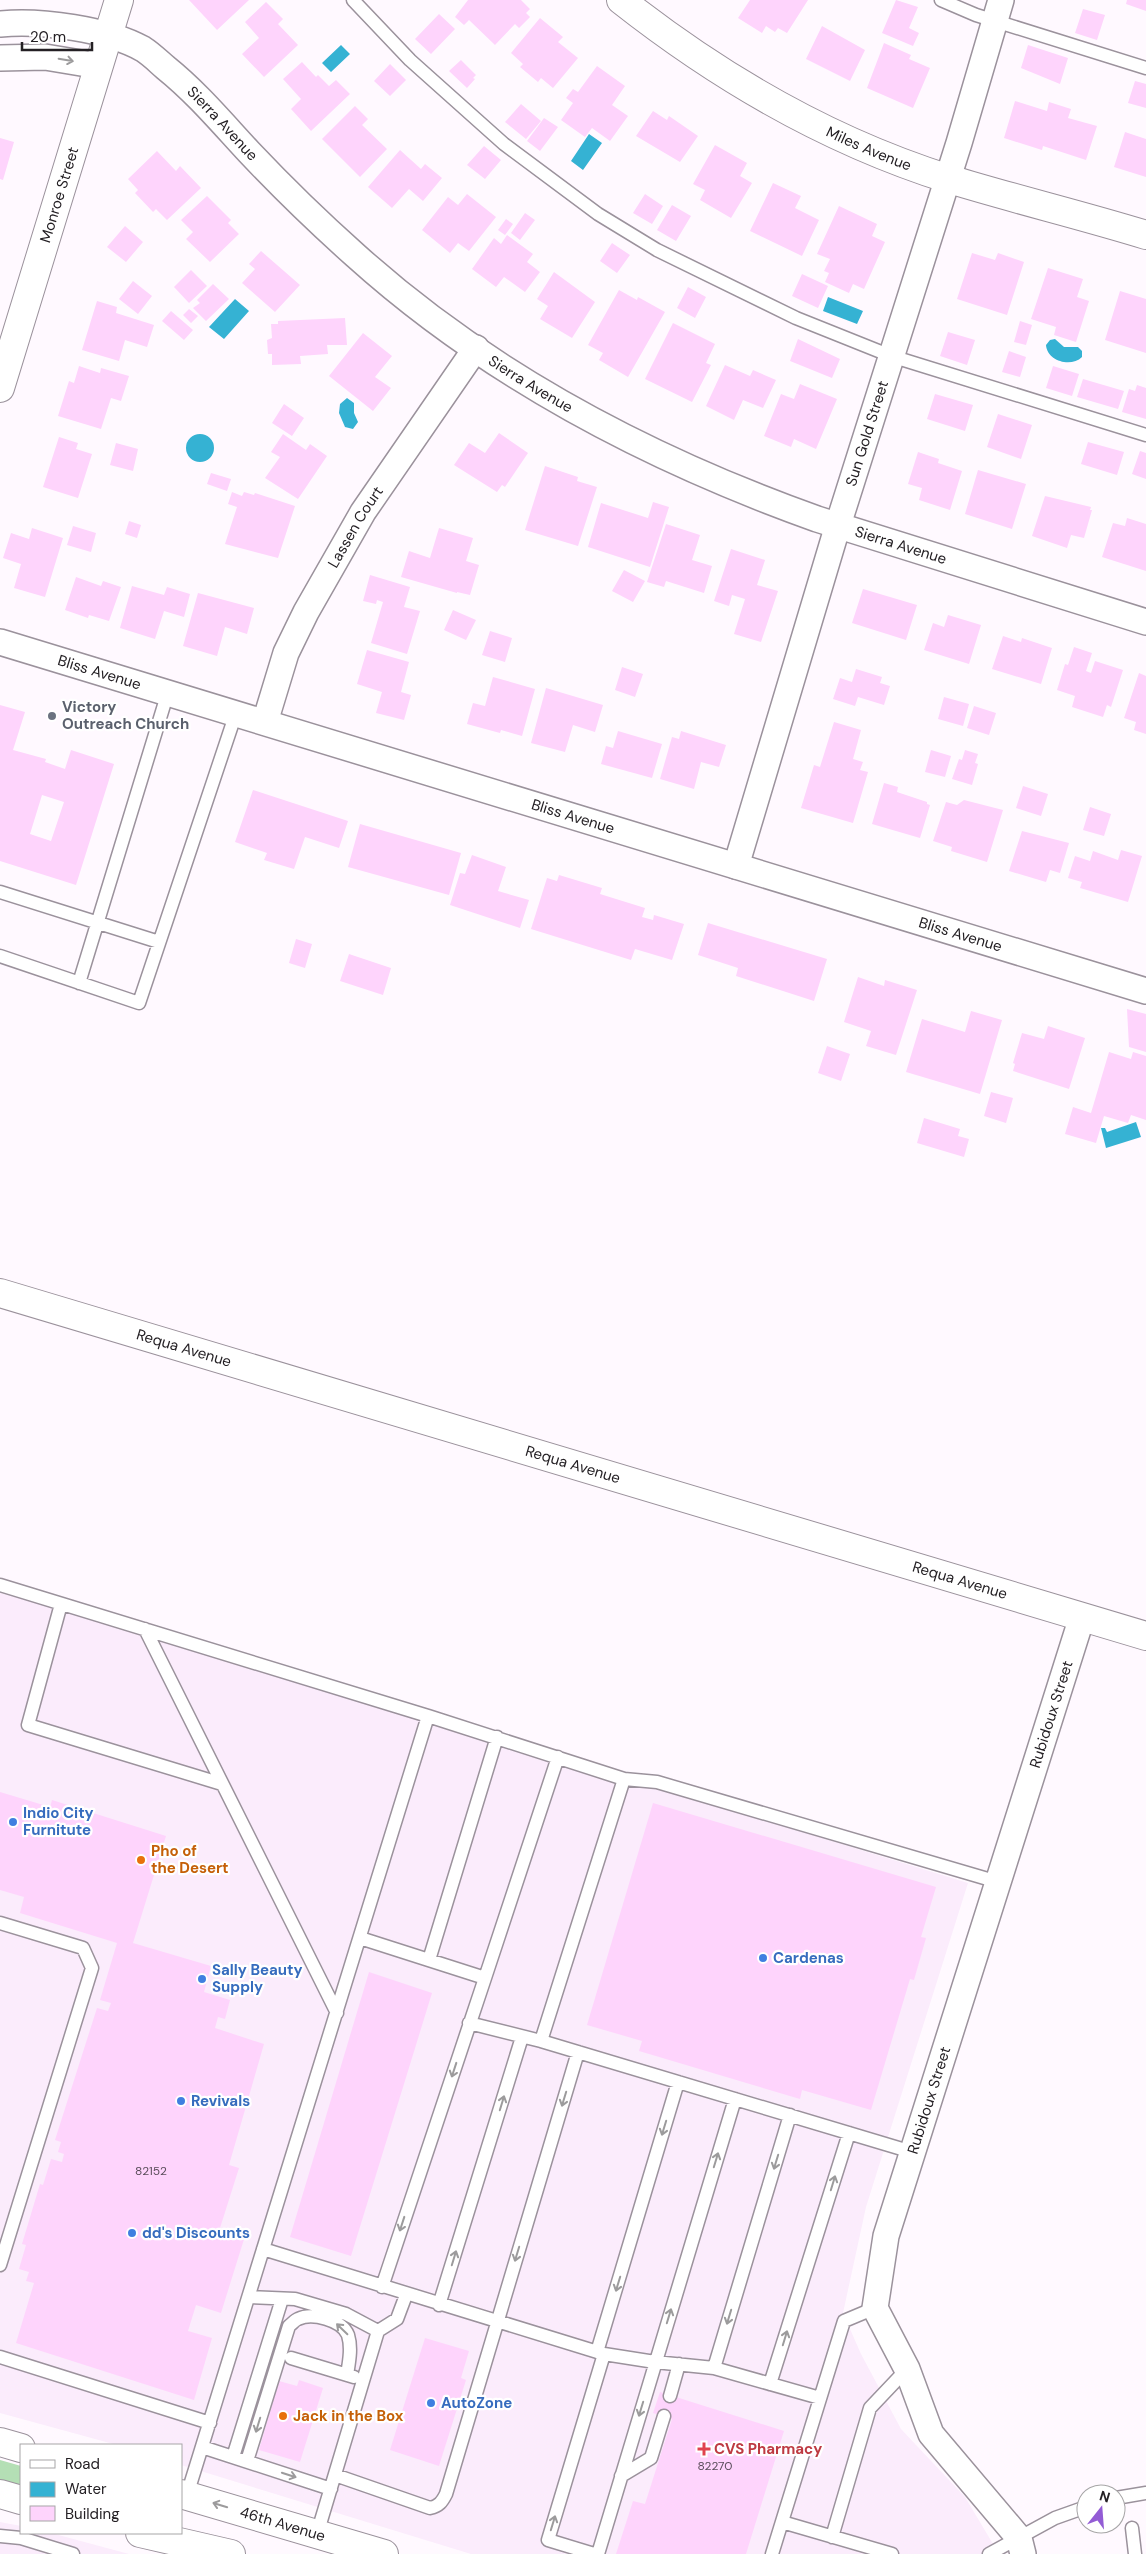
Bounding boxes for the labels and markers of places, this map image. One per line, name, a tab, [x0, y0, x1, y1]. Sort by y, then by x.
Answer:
place label: Victory Outreach Church	[62, 697, 189, 734]
marker: Victory Outreach Church	[46, 710, 58, 722]
place label: Indio City Furnitute	[23, 1803, 94, 1840]
marker: Indio City Furnitute	[7, 1816, 19, 1828]
place label: Pho of the Desert	[151, 1841, 229, 1878]
marker: Pho of the Desert	[135, 1854, 147, 1866]
place label: Cardenas	[773, 1948, 844, 1968]
marker: Cardenas	[757, 1952, 769, 1964]
place label: Sally Beauty Supply	[212, 1960, 303, 1997]
marker: Sally Beauty Supply	[196, 1973, 208, 1985]
place label: Revivals	[191, 2091, 250, 2111]
marker: Revivals	[175, 2095, 187, 2107]
place label: dd's Discounts	[142, 2223, 250, 2243]
marker: dd's Discounts	[126, 2227, 138, 2239]
place label: AutoZone	[441, 2393, 512, 2413]
marker: AutoZone	[425, 2397, 437, 2409]
place label: Jack in the Box	[293, 2406, 404, 2426]
marker: Jack in the Box	[277, 2410, 289, 2422]
place label: CVS Pharmacy	[714, 2439, 822, 2459]
marker: CVS Pharmacy	[698, 2443, 710, 2455]

